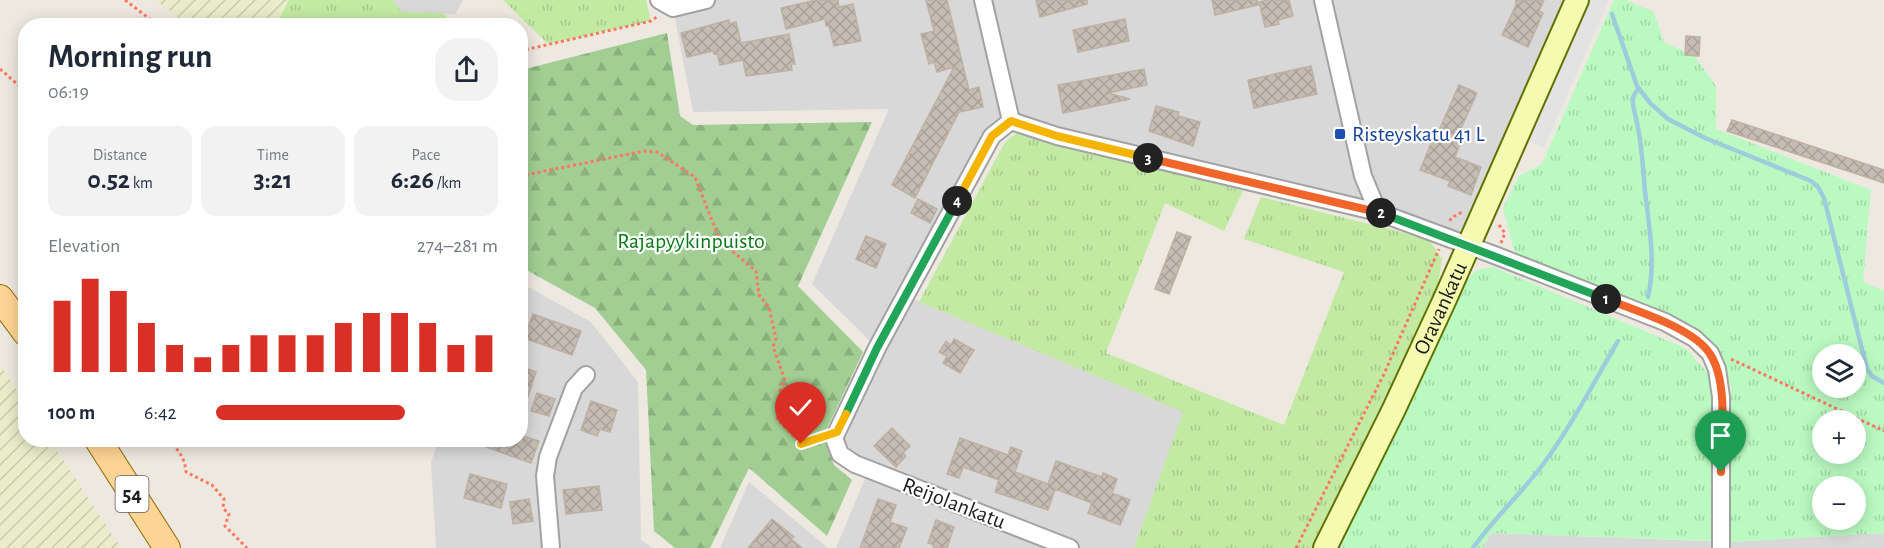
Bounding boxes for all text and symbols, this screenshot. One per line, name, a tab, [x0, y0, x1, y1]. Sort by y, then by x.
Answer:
button: share	[435, 38, 498, 101]
text: Morning run	[48, 41, 212, 74]
text: 06:19	[48, 82, 89, 102]
place label: Risteyskatu 41 L	[1352, 123, 1485, 145]
marker: Risteyskatu 41 L	[1333, 127, 1347, 141]
pin: 3	[1133, 143, 1163, 173]
text: Distance	[93, 147, 147, 163]
text: Time	[257, 147, 289, 163]
text: Pace	[412, 147, 440, 163]
text: 3	[1145, 150, 1151, 166]
text: 0.52	[87, 167, 130, 193]
text: 3:21	[254, 167, 292, 193]
text: 6:26	[391, 167, 434, 193]
text: km	[130, 175, 153, 191]
text: /km	[434, 175, 461, 191]
pin: 4	[942, 186, 972, 216]
text: 4	[953, 193, 961, 209]
pin: 2	[1366, 198, 1396, 228]
text: 2	[1377, 205, 1385, 221]
park label: Rajapyykinpuisto	[617, 230, 765, 252]
text: Elevation	[48, 236, 120, 256]
text: 274–281 m	[417, 236, 498, 256]
street label: Oravankatu	[1410, 259, 1471, 358]
pin: 1	[1591, 284, 1621, 314]
text: 1	[1603, 291, 1609, 307]
map controls	[1812, 344, 1866, 530]
button: layers	[1812, 344, 1866, 398]
pin	[775, 382, 826, 444]
icon: check	[784, 391, 817, 424]
text: 100 m	[48, 403, 95, 423]
text: 6:42	[144, 403, 177, 423]
pin	[1695, 410, 1746, 472]
button: +	[1812, 410, 1866, 464]
icon: arrive	[1704, 419, 1737, 452]
street label: Reijolankatu	[900, 473, 1008, 533]
road number: 54	[116, 476, 148, 512]
button: −	[1812, 476, 1866, 530]

